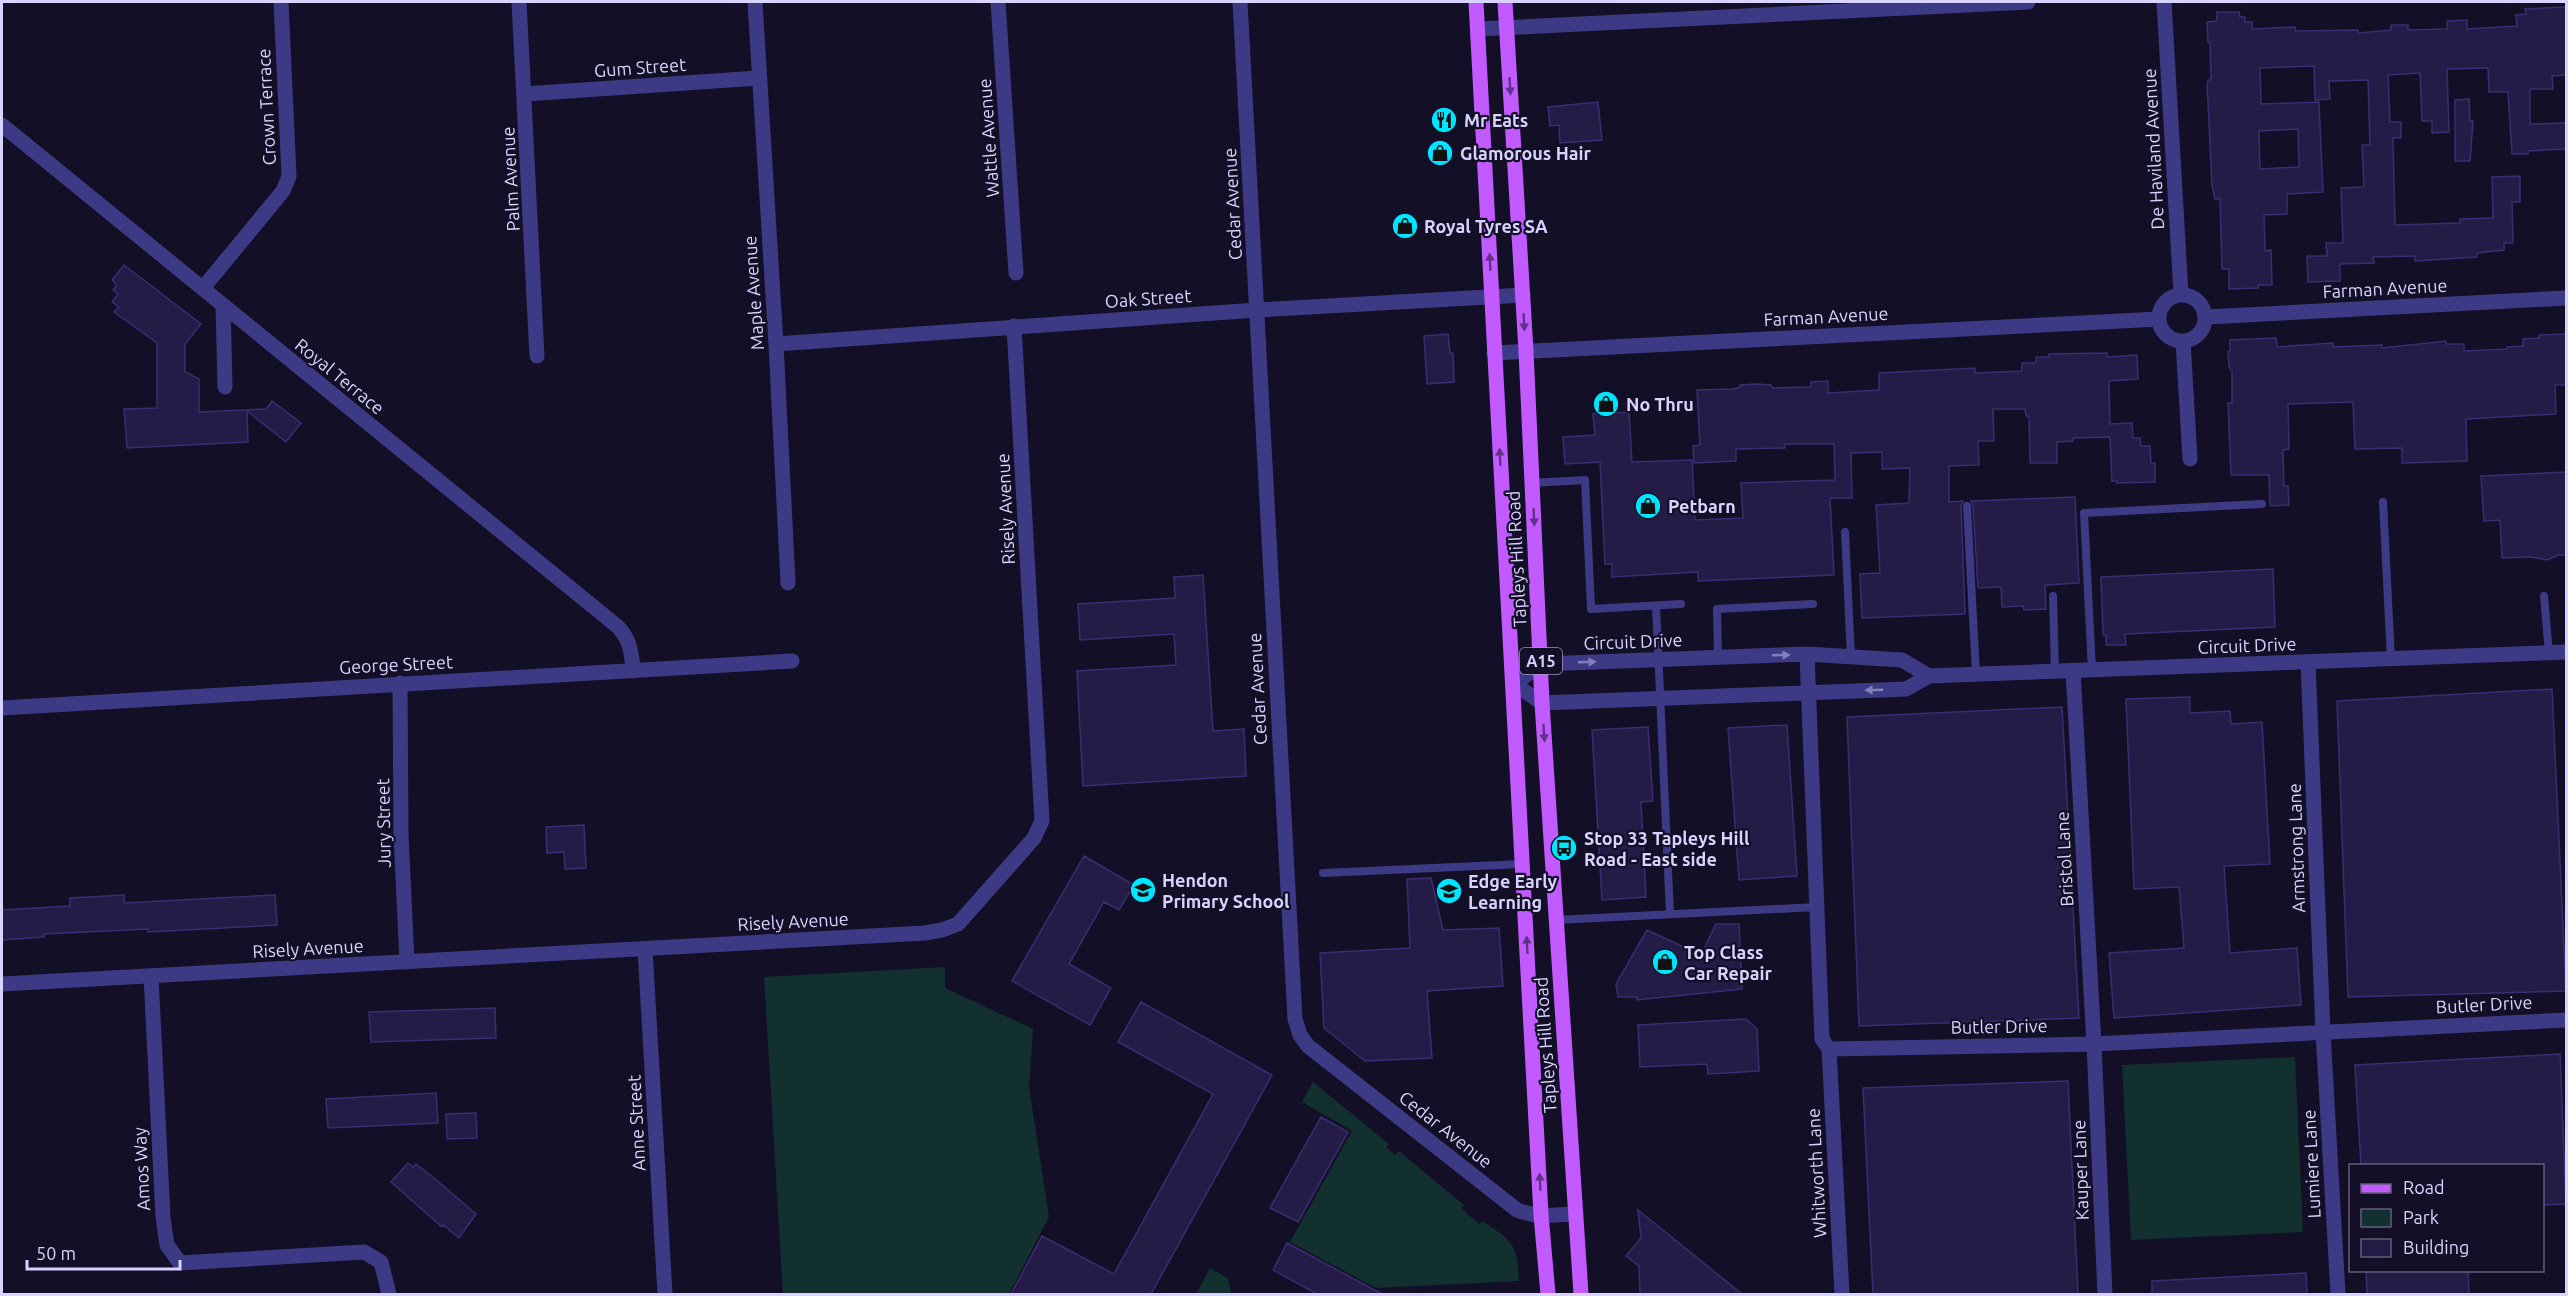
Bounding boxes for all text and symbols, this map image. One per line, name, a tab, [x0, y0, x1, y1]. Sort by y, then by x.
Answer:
street label: Crown Terrace	[253, 48, 279, 166]
street label: Gum Street	[593, 54, 687, 80]
street label: De Haviland Avenue	[2139, 68, 2167, 230]
one-way arrow	[1506, 76, 1515, 95]
street label: Wattle Avenue	[974, 78, 1002, 198]
restaurant icon: Mr Eats	[1429, 105, 1459, 135]
place label: Mr Eats	[1464, 110, 1528, 130]
street label: Palm Avenue	[497, 126, 523, 232]
shop icon: Glamorous Hair	[1425, 138, 1455, 168]
place label: Glamorous Hair	[1460, 143, 1591, 163]
street label: Cedar Avenue	[1219, 147, 1245, 261]
shop icon: Royal Tyres SA	[1390, 211, 1420, 241]
place label: Royal Tyres SA	[1424, 216, 1548, 236]
street label: Maple Avenue	[739, 235, 767, 351]
one-way arrow	[1485, 253, 1494, 272]
street label: Farman Avenue	[2322, 275, 2448, 301]
street label: Oak Street	[1104, 285, 1192, 311]
street label: Farman Avenue	[1763, 303, 1889, 329]
one-way arrow	[1520, 313, 1529, 332]
street label: Royal Terrace	[291, 334, 389, 418]
shop icon: No Thru	[1591, 389, 1621, 419]
place label: No Thru	[1626, 394, 1694, 414]
one-way arrow	[1496, 447, 1505, 466]
street label: Risely Avenue	[992, 453, 1018, 565]
street label: Tapleys Hill Road	[1502, 490, 1530, 628]
shop icon: Petbarn	[1633, 491, 1663, 521]
place label: Petbarn	[1668, 496, 1736, 516]
one-way arrow	[1529, 508, 1538, 527]
street label: Circuit Drive	[1583, 629, 1683, 653]
street label: Cedar Avenue	[1244, 632, 1270, 746]
street label: Circuit Drive	[2197, 633, 2297, 657]
road number: A15	[1520, 648, 1562, 674]
one-way arrow	[1772, 650, 1791, 660]
street label: George Street	[339, 651, 453, 677]
one-way arrow	[1577, 657, 1596, 666]
one-way arrow	[1864, 685, 1883, 695]
one-way arrow	[1539, 723, 1549, 742]
street label: Jury Street	[372, 778, 394, 868]
street label: Armstrong Lane	[2284, 783, 2308, 913]
street label: Bristol Lane	[2052, 811, 2076, 907]
place label: Stop 33 Tapleys Hill Road - East side	[1584, 828, 1750, 869]
bus stop icon: Stop 33 Tapleys Hill Road - East side	[1549, 833, 1579, 863]
place label: Hendon Primary School	[1162, 870, 1290, 911]
place label: Edge Early Learning	[1468, 871, 1558, 912]
school or university icon: Hendon Primary School	[1128, 875, 1158, 905]
school or university icon: Edge Early Learning	[1434, 876, 1464, 906]
street label: Risely Avenue	[737, 908, 849, 934]
street label: Risely Avenue	[252, 935, 364, 961]
one-way arrow	[1522, 936, 1531, 955]
place label: Top Class Car Repair	[1684, 942, 1772, 983]
shop icon: Top Class Car Repair	[1650, 947, 1680, 977]
street label: Tapleys Hill Road	[1530, 976, 1560, 1114]
street label: Butler Drive	[2435, 991, 2533, 1017]
street label: Butler Drive	[1950, 1015, 2048, 1037]
street label: Anne Street	[623, 1074, 649, 1172]
street label: Cedar Avenue	[1396, 1087, 1496, 1171]
street label: Whitworth Lane	[1803, 1108, 1829, 1238]
street label: Lumiere Lane	[2298, 1109, 2324, 1219]
street label: Kauper Lane	[2068, 1119, 2092, 1221]
street label: Amos Way	[129, 1126, 153, 1211]
legend	[2349, 1164, 2544, 1272]
one-way arrow	[1535, 1172, 1544, 1191]
text: Road	[2403, 1177, 2445, 1197]
text: Park	[2403, 1207, 2439, 1227]
scale bar	[27, 1233, 180, 1271]
text: Building	[2403, 1237, 2469, 1257]
text: 50 m	[36, 1243, 76, 1263]

